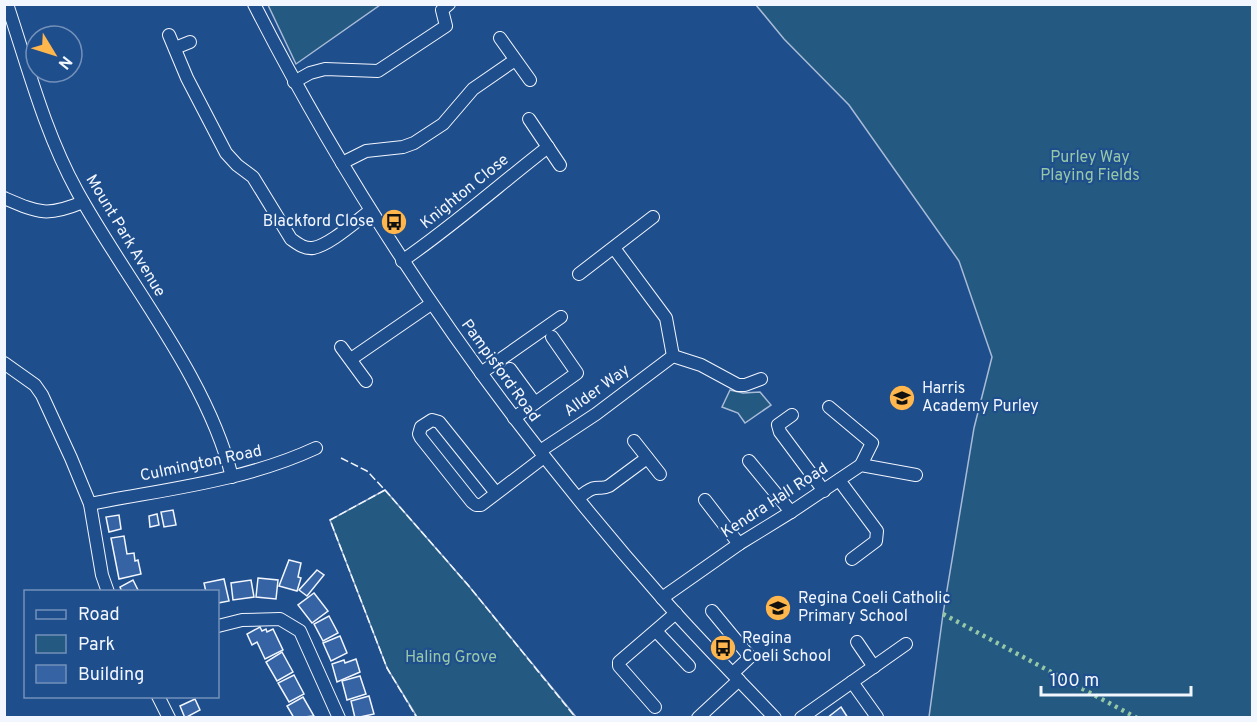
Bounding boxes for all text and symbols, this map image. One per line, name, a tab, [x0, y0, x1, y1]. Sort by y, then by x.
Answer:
north arrow	[24, 24, 84, 84]
text: N	[53, 51, 76, 73]
park label: Purley Way Playing Fields	[1040, 148, 1140, 186]
street label: Knighton Close	[417, 150, 513, 234]
street label: Mount Park Avenue	[81, 171, 169, 301]
bus stop icon: Blackford Close	[379, 207, 409, 237]
place label: Blackford Close	[263, 212, 374, 232]
street label: Pampisford Road	[456, 316, 544, 426]
street label: Allder Way	[560, 360, 634, 422]
place label: Harris Academy Purley	[922, 379, 1039, 417]
school or university icon: Harris Academy Purley	[887, 383, 917, 413]
street label: Culmington Road	[138, 441, 264, 487]
street label: Kendra Hall Road	[718, 459, 832, 543]
place label: Regina Coeli Catholic Primary School	[798, 589, 950, 627]
legend	[24, 590, 219, 698]
school or university icon: Regina Coeli Catholic Primary School	[763, 593, 793, 623]
text: Road	[78, 604, 120, 627]
place label: Regina Coeli School	[742, 629, 831, 667]
bus stop icon: Regina Coeli School	[708, 633, 738, 663]
text: Park	[78, 634, 115, 657]
park label: Haling Grove	[405, 648, 497, 668]
scale bar	[1041, 659, 1191, 697]
text: Building	[78, 664, 144, 687]
text: 100 m	[1050, 670, 1099, 693]

